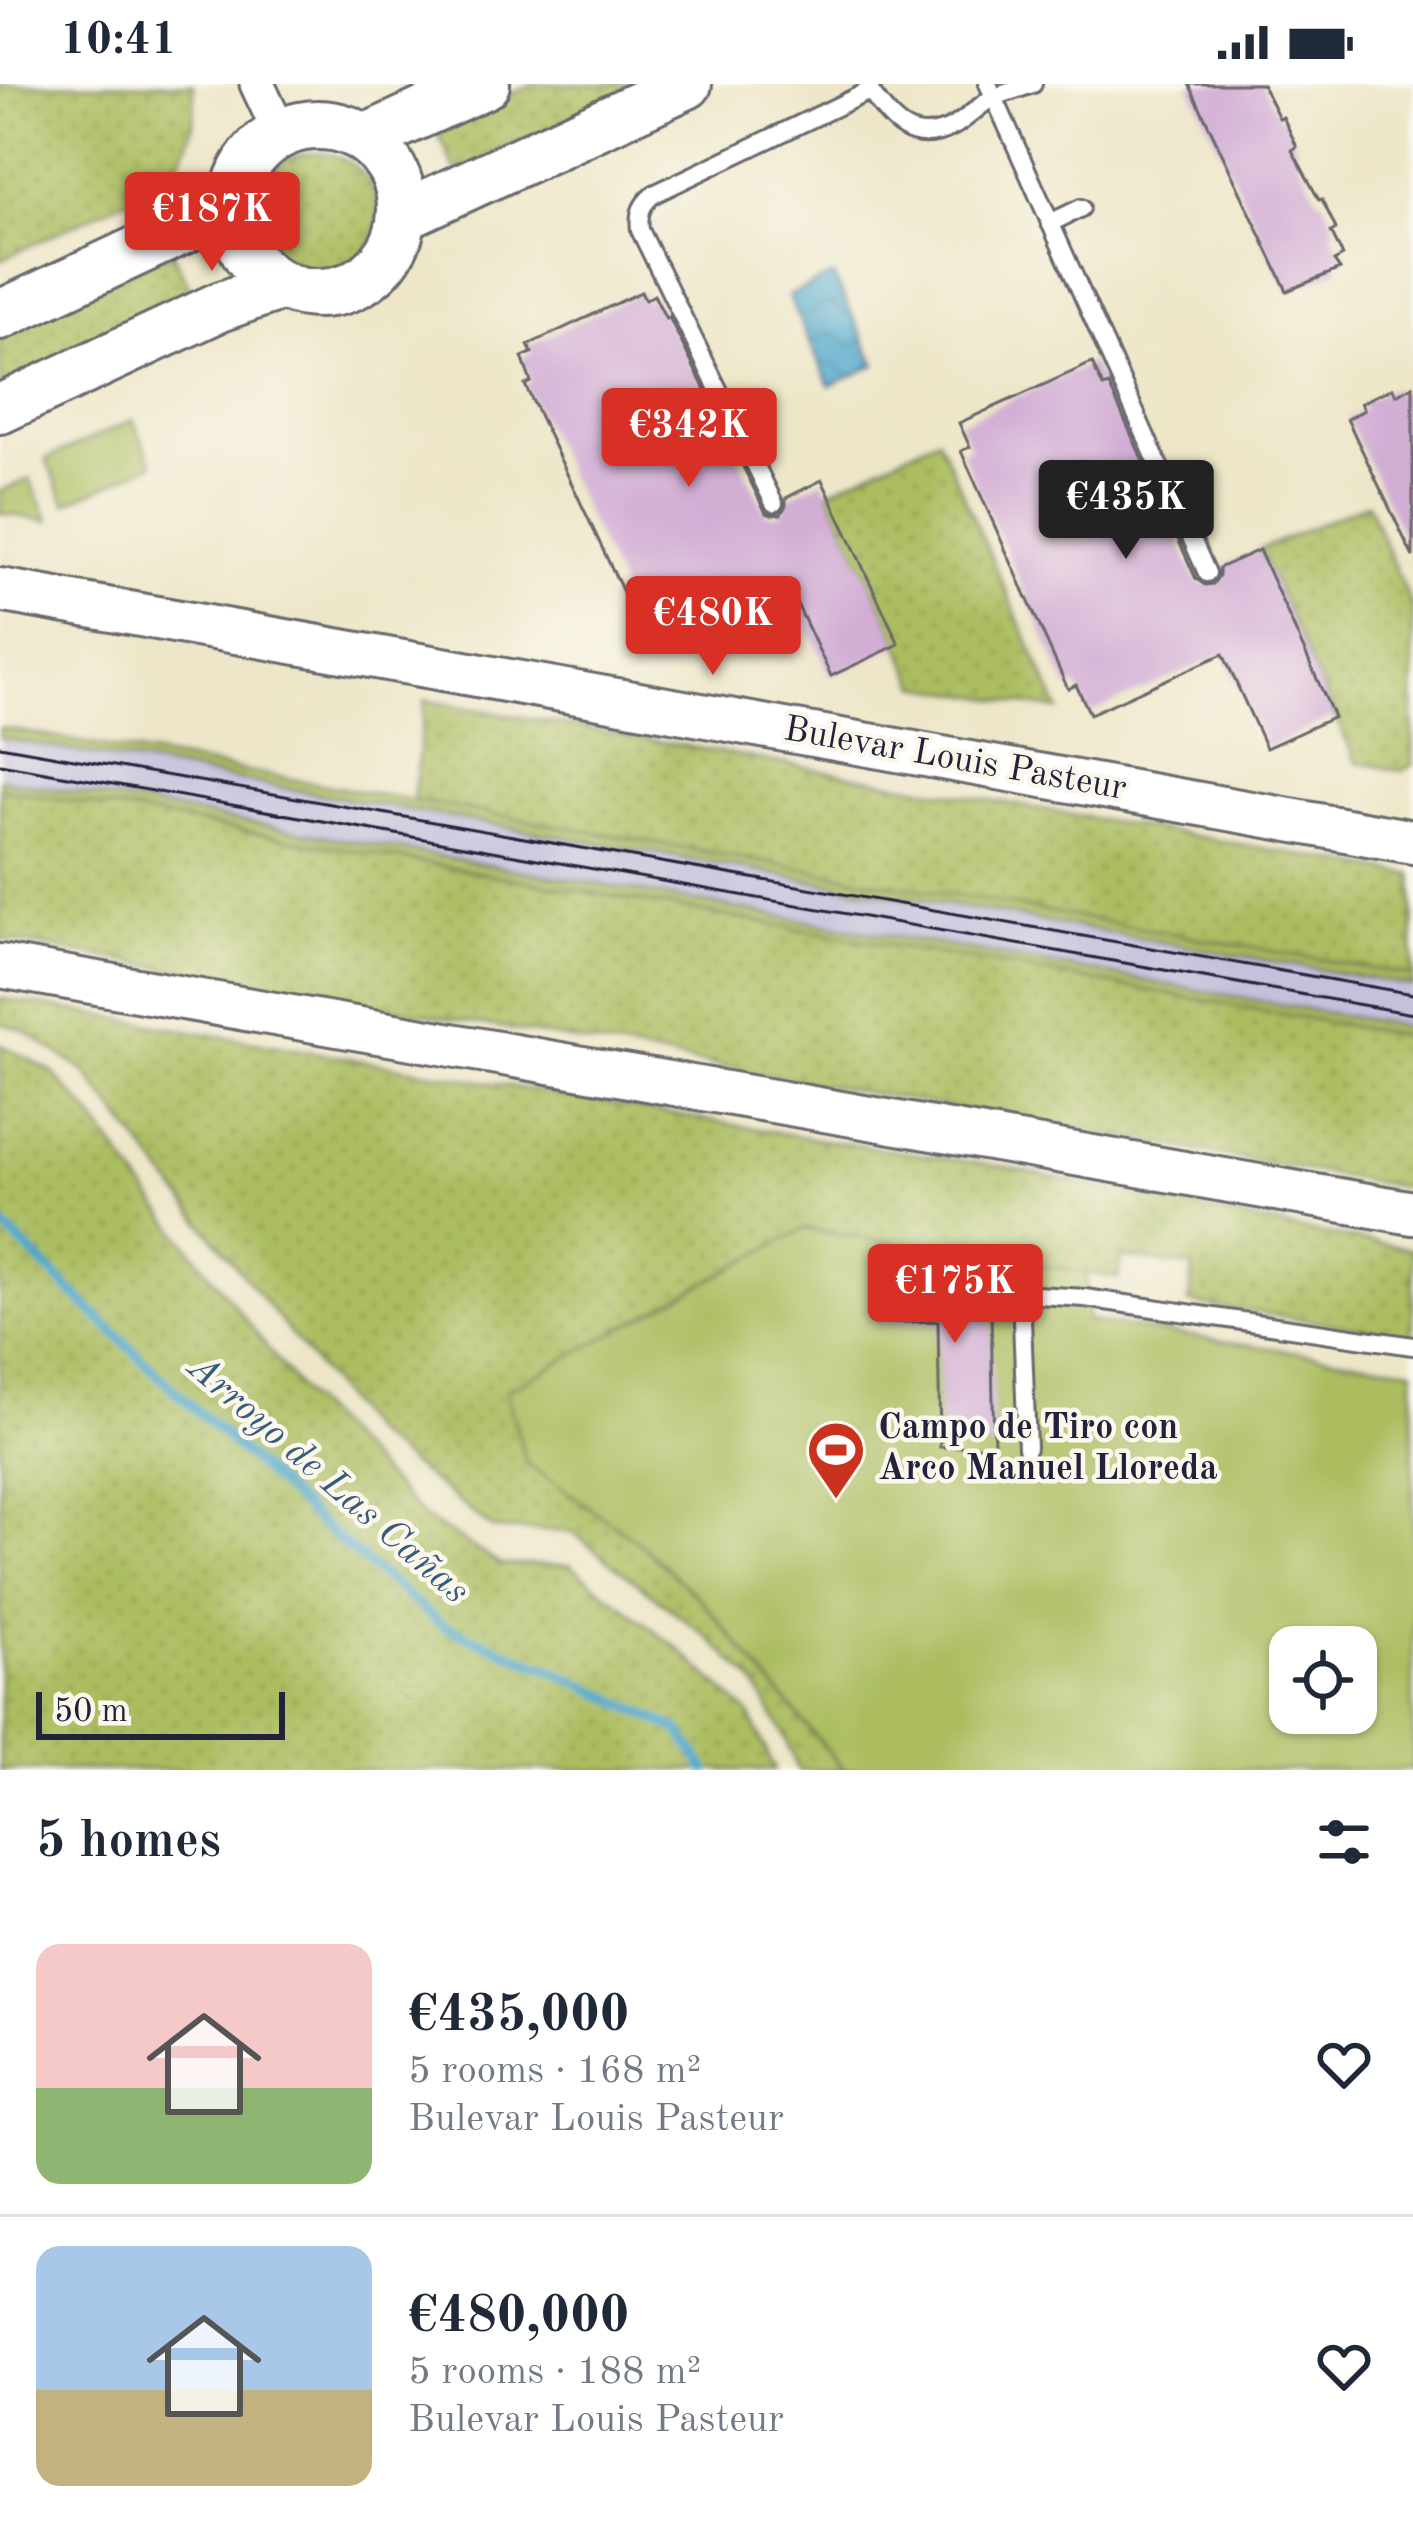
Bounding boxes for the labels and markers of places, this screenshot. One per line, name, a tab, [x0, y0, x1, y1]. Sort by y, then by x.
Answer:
pin: €187K	[128, 172, 296, 274]
pin: €342K	[605, 388, 773, 490]
pin: €435K	[1042, 460, 1210, 562]
pin: €480K	[629, 576, 797, 678]
pin: €175K	[871, 1244, 1039, 1346]
place label: Campo de Tiro con Arco Manuel Lloreda	[878, 1411, 1218, 1488]
sports icon: Campo de Tiro con Arco Manuel Lloreda	[805, 1419, 867, 1501]

